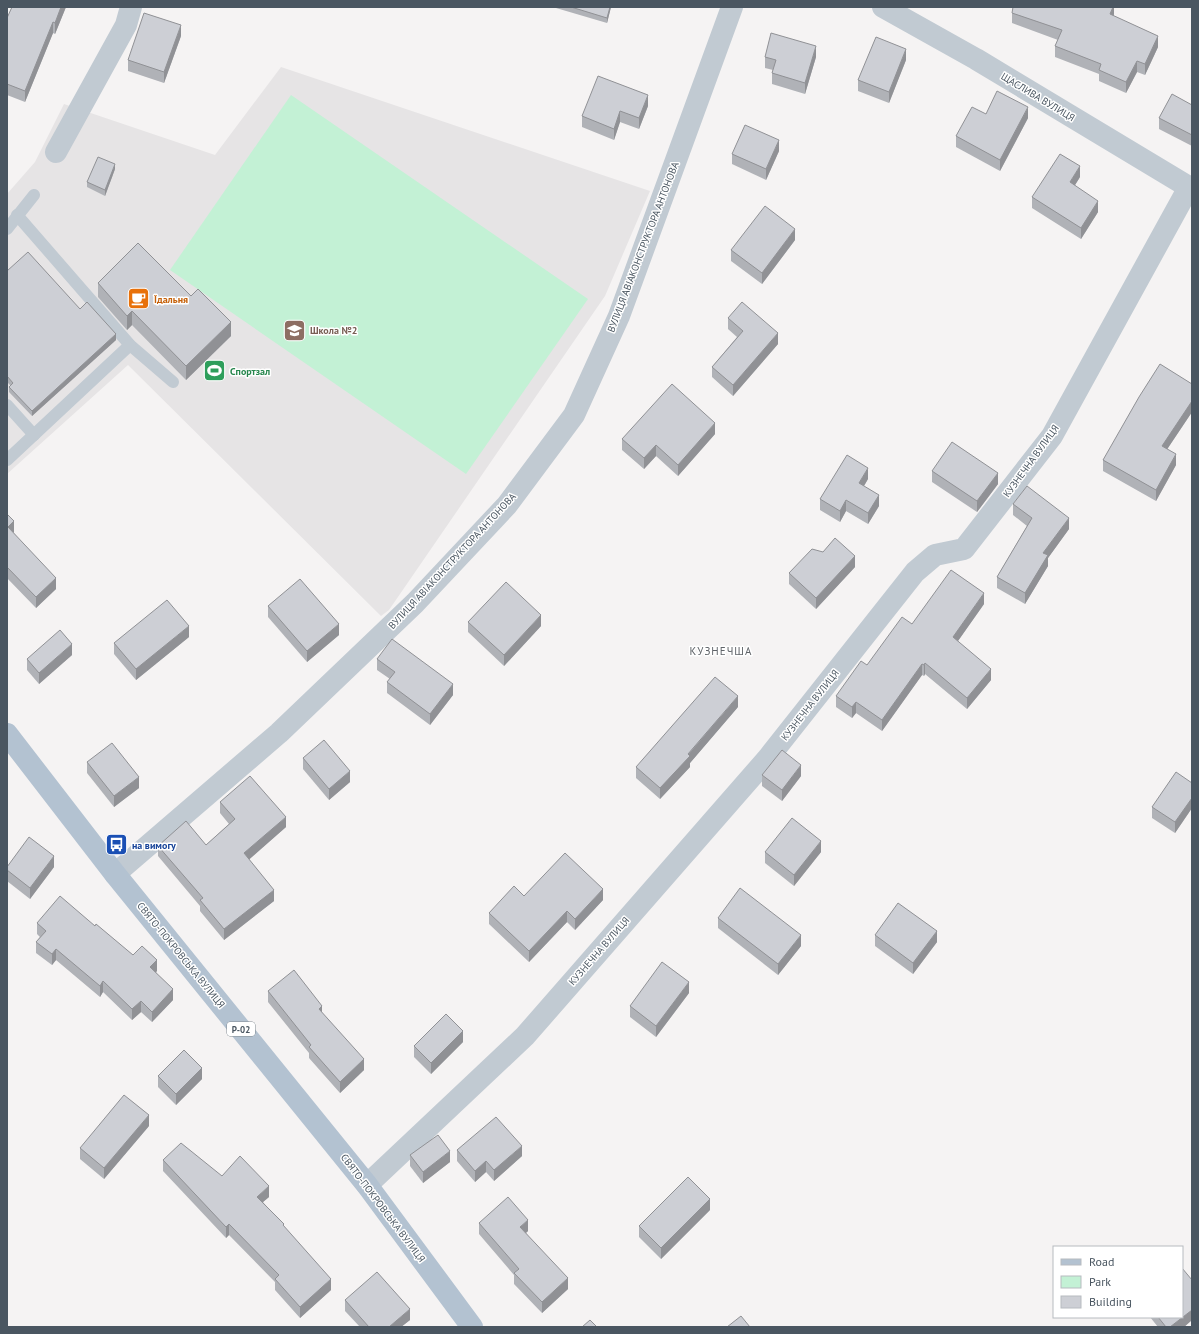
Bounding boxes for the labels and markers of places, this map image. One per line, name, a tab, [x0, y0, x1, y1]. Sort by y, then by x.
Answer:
cafe icon: Їдальня	[126, 286, 152, 312]
place label: Їдальня	[154, 293, 188, 306]
school or university icon: Школа №2	[281, 317, 307, 343]
place label: Школа №2	[310, 324, 357, 337]
sports icon: Спортзал	[202, 358, 228, 384]
place label: Спортзал	[230, 365, 270, 378]
bus stop icon: на вимогу	[104, 832, 130, 858]
place label: на вимогу	[132, 839, 176, 852]

